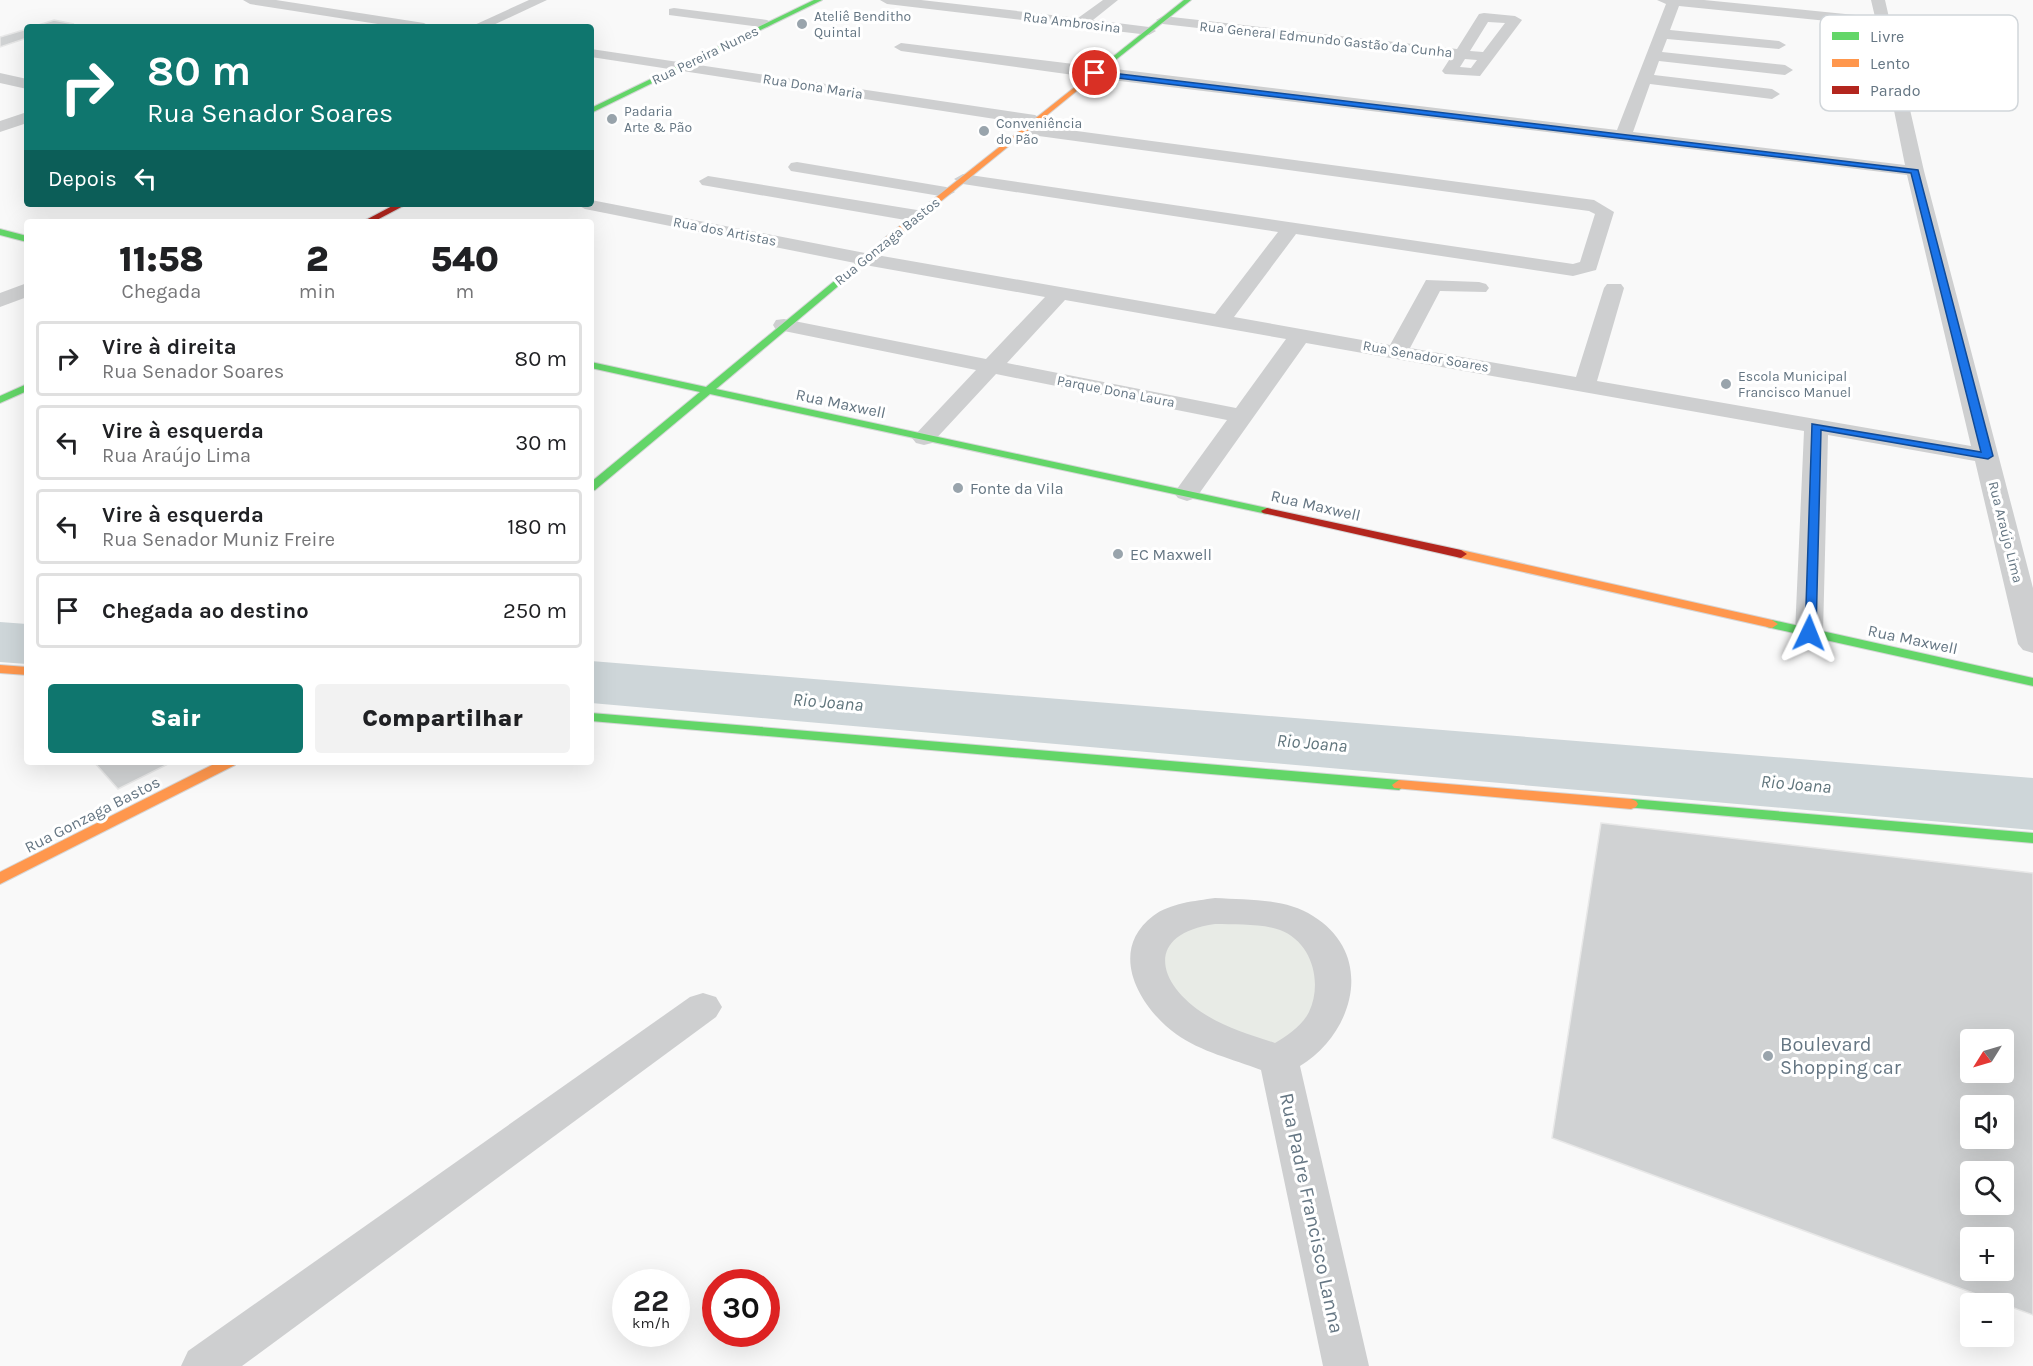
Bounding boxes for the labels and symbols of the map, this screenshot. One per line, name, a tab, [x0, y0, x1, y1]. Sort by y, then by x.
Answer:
place label: Ateliê Benditho Quintal	[814, 8, 911, 41]
street label: Rua Ambrosina	[1022, 8, 1122, 37]
legend	[1820, 15, 2018, 111]
marker: Ateliê Benditho Quintal	[795, 17, 809, 31]
street label: Rua General Edmundo Gastão da Cunha	[1199, 18, 1453, 61]
street label: Rua Pereira Nunes	[649, 22, 761, 89]
text: Livre	[1870, 27, 1904, 46]
pin	[1069, 47, 1120, 98]
text: Lento	[1870, 54, 1910, 73]
street label: Rua Dona Maria	[762, 70, 864, 103]
text: Parado	[1870, 81, 1920, 100]
place label: Padaria Arte & Pão	[624, 103, 692, 136]
marker: Padaria Arte & Pão	[605, 112, 619, 126]
place label: Conveniência do Pão	[996, 115, 1082, 148]
marker: Conveniência do Pão	[977, 124, 991, 138]
street label: Rua Gonzaga Bastos	[831, 194, 943, 289]
street label: Rua dos Artistas	[672, 213, 778, 250]
street label: Rua Senador Soares	[1362, 337, 1490, 376]
place label: Escola Municipal Francisco Manuel	[1738, 368, 1851, 401]
street label: Parque Dona Laura	[1056, 372, 1176, 411]
marker: Escola Municipal Francisco Manuel	[1719, 377, 1733, 391]
street label: Rua Maxwell	[794, 385, 888, 422]
place label: Fonte da Vila	[970, 479, 1064, 498]
street label: Rua Araújo Lima	[1985, 479, 2026, 585]
marker: Fonte da Vila	[951, 481, 965, 495]
street label: Rua Maxwell	[1269, 486, 1363, 525]
place label: EC Maxwell	[1130, 545, 1212, 564]
marker: EC Maxwell	[1111, 547, 1125, 561]
position arrow	[1777, 601, 1841, 665]
street label: Rua Maxwell	[1866, 621, 1960, 658]
water label: Rio Joana	[792, 688, 864, 716]
water label: Rio Joana	[1276, 729, 1348, 757]
water label: Rio Joana	[1760, 770, 1832, 798]
street label: Rua Gonzaga Bastos	[21, 772, 163, 857]
north arrow	[1960, 1029, 2014, 1083]
place label: Boulevard Shopping car	[1780, 1033, 1902, 1079]
marker: Boulevard Shopping car	[1761, 1049, 1775, 1063]
street label: Rua Padre Francisco Lanna	[1275, 1091, 1348, 1336]
speed limit sign: 30	[702, 1269, 780, 1347]

